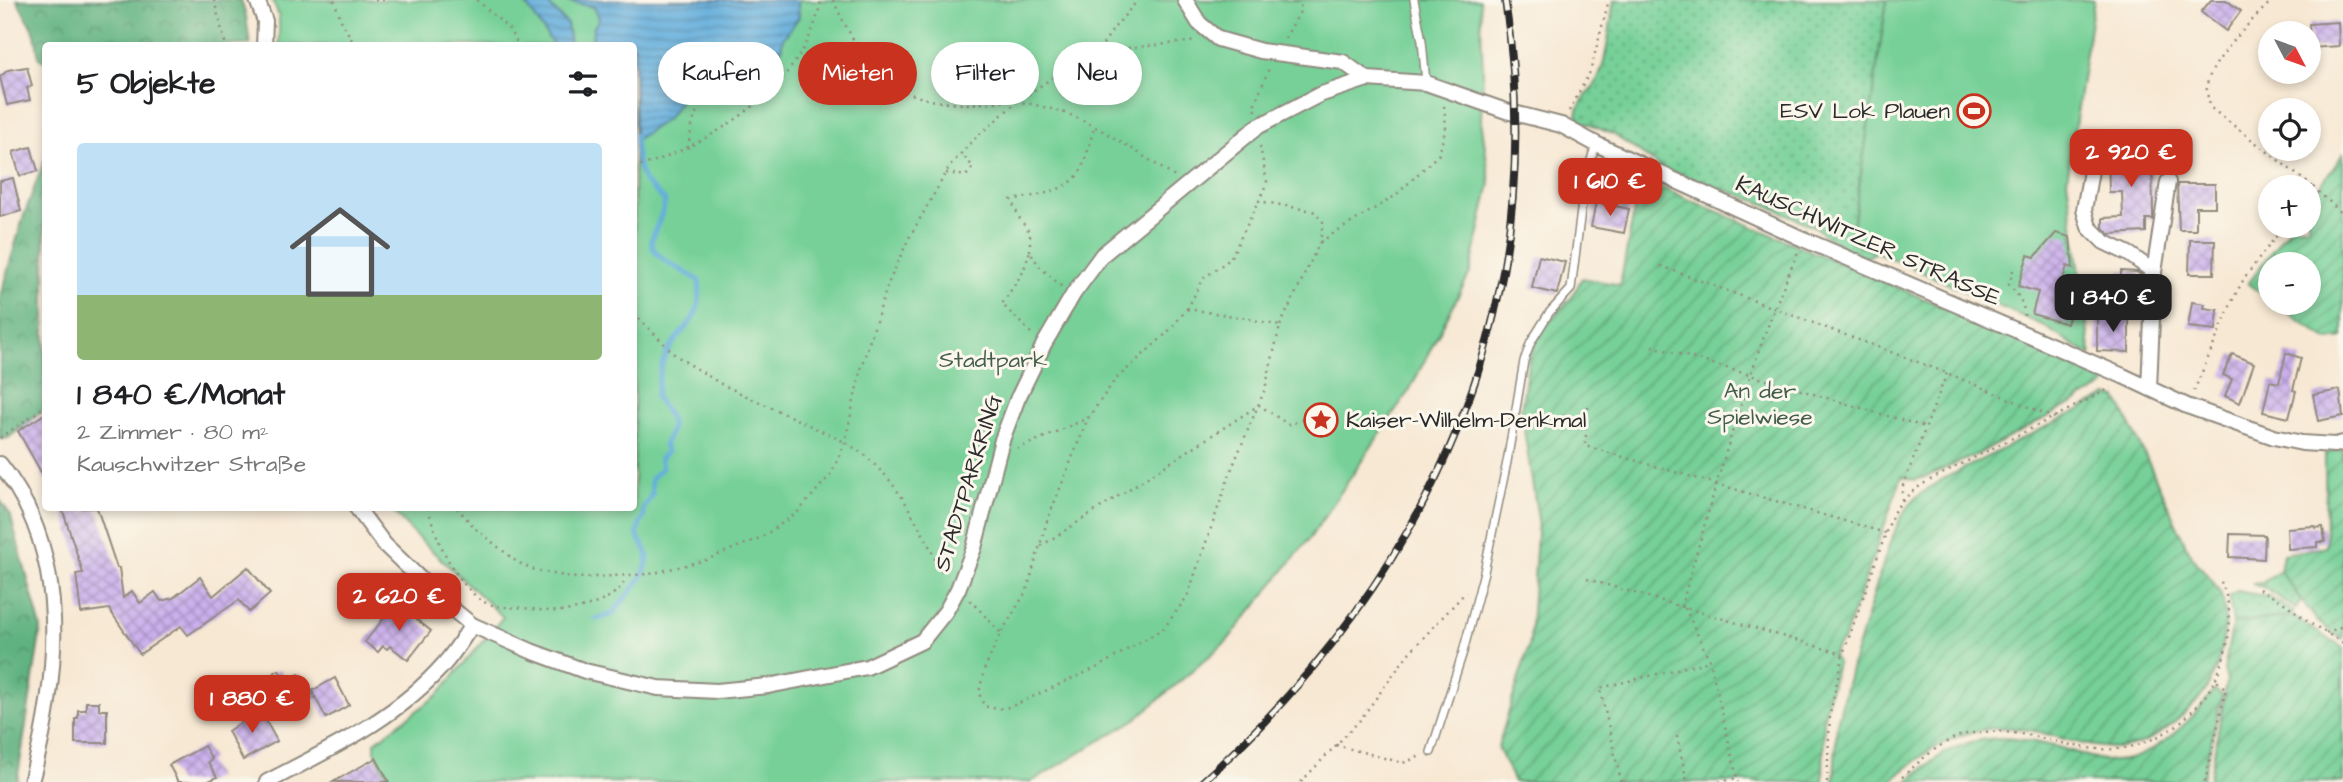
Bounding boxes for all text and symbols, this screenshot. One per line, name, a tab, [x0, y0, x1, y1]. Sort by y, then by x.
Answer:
north arrow	[2258, 21, 2320, 84]
map controls	[2258, 21, 2321, 315]
chip: Kaufen	[658, 42, 784, 105]
chip: Mieten	[798, 42, 917, 105]
chip: Filter	[931, 42, 1039, 105]
chip: Neu	[1053, 42, 1142, 105]
text: 5 Objekte	[77, 63, 216, 105]
icon: filters	[564, 65, 602, 103]
sports icon: ESV Lok Plauen	[1955, 92, 1993, 130]
place label: ESV Lok Plauen	[1780, 95, 1950, 127]
button: locate	[2258, 98, 2321, 161]
pin: 2 920 €	[2066, 130, 2196, 189]
text: 2 920 €	[2086, 136, 2176, 168]
pin: 1 610 €	[1545, 158, 1675, 218]
text: 1 610 €	[1574, 165, 1646, 197]
street label: KAUSCHWITZER STRASSE	[1731, 168, 2006, 314]
button: +	[2258, 175, 2321, 238]
icon: home	[277, 189, 403, 315]
button: −	[2258, 252, 2321, 315]
pin: 1 840 €	[2048, 274, 2178, 334]
text: 1 840 €	[2071, 281, 2155, 313]
park label: Stadtpark	[939, 344, 1047, 376]
text: 1 840 €/Monat	[77, 374, 285, 416]
park label: An der Spielwiese	[1707, 375, 1813, 433]
street label: STADTPARKRING	[926, 391, 1010, 575]
place icon: Kaiser-Wilhelm-Denkmal	[1302, 401, 1340, 439]
place label: Kaiser-Wilhelm-Denkmal	[1346, 404, 1586, 436]
text: 2 Zimmer · 80 m²	[77, 416, 269, 448]
text: Kauschwitzer Straße	[77, 448, 306, 480]
pin: 2 620 €	[334, 574, 464, 633]
text: 2 620 €	[353, 580, 445, 612]
pin: 1 880 €	[187, 676, 317, 735]
text: 1 880 €	[210, 682, 294, 714]

